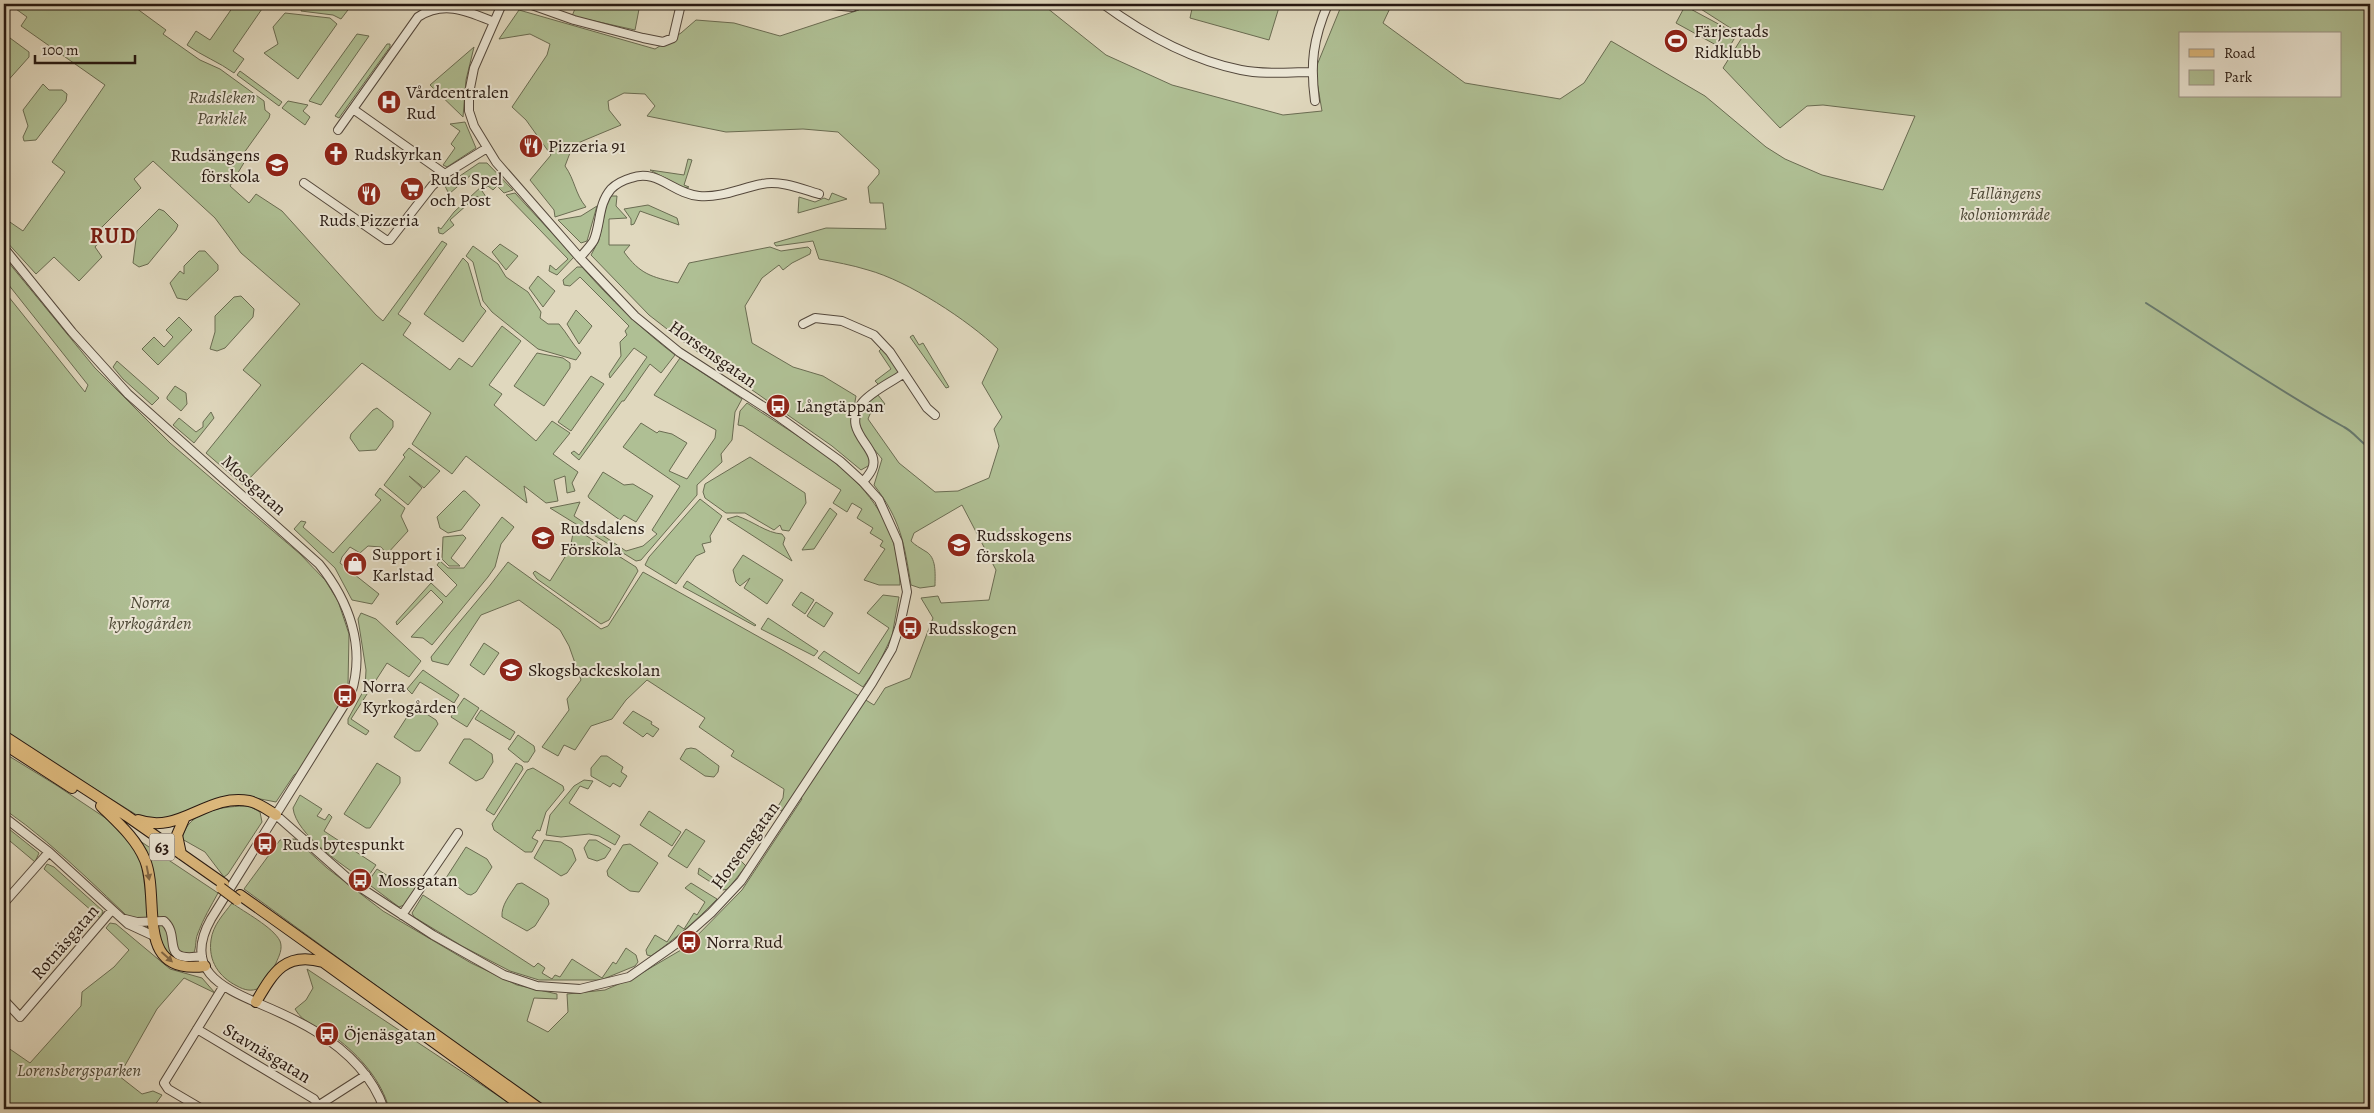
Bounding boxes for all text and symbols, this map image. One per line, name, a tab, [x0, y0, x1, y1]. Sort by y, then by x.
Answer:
place label: Färjestads Ridklubb	[1694, 19, 1769, 64]
sports icon: Färjestads Ridklubb	[1663, 28, 1689, 54]
scale bar	[35, 32, 135, 64]
legend	[2179, 32, 2342, 98]
text: 100 m	[42, 40, 79, 60]
text: Road	[2224, 43, 2256, 63]
text: Park	[2224, 67, 2253, 87]
place label: Vårdcentralen Rud	[405, 80, 509, 125]
park label: Rudsleken Parklek	[188, 85, 256, 130]
hospital icon: Vårdcentralen Rud	[376, 89, 402, 115]
restaurant icon: Pizzeria 91	[518, 133, 544, 159]
place label: Pizzeria 91	[548, 134, 626, 158]
church icon: Rudskyrkan	[323, 141, 349, 167]
place label: Rudskyrkan	[354, 142, 442, 166]
place label: Rudsängens förskola	[170, 143, 261, 188]
school or university icon: Rudsängens förskola	[264, 152, 290, 178]
place label: Ruds Spel och Post	[430, 167, 503, 212]
supermarket icon: Ruds Spel och Post	[399, 176, 425, 202]
restaurant icon: Ruds Pizzeria	[356, 181, 382, 207]
park label: Fallängens koloniområde	[1960, 181, 2051, 226]
place label: Ruds Pizzeria	[319, 208, 420, 232]
district label: RUD	[90, 221, 136, 251]
street label: Horsensgatan	[664, 315, 762, 393]
bus stop icon: Långtäppan	[765, 393, 791, 419]
place label: Långtäppan	[796, 394, 884, 418]
street label: Mossgatan	[216, 449, 292, 521]
place label: Rudsdalens Förskola	[560, 516, 645, 561]
place label: Rudsskogens förskola	[976, 523, 1072, 568]
school or university icon: Rudsdalens Förskola	[530, 525, 556, 551]
school or university icon: Rudsskogens förskola	[946, 532, 972, 558]
place label: Support i Karlstad	[372, 542, 441, 587]
shop icon: Support i Karlstad	[342, 551, 368, 577]
park label: Norra kyrkogården	[108, 590, 192, 635]
bus stop icon: Rudsskogen	[897, 615, 923, 641]
place label: Rudsskogen	[928, 616, 1017, 640]
school or university icon: Skogsbackeskolan	[498, 657, 524, 683]
place label: Skogsbackeskolan	[528, 658, 661, 682]
place label: Norra Kyrkogården	[362, 674, 457, 719]
bus stop icon: Norra Kyrkogården	[332, 683, 358, 709]
street label: Horsensgatan	[705, 796, 785, 894]
bus stop icon: Ruds bytespunkt	[252, 831, 278, 857]
place label: Ruds bytespunkt	[282, 832, 405, 856]
road number: 63	[150, 834, 174, 860]
one-way arrow	[145, 866, 153, 882]
bus stop icon: Mossgatan	[347, 867, 373, 893]
place label: Mossgatan	[378, 868, 458, 892]
street label: Rotnäsgatan	[26, 899, 104, 985]
bus stop icon: Norra Rud	[676, 929, 702, 955]
place label: Norra Rud	[706, 930, 783, 954]
one-way arrow	[160, 951, 172, 963]
street label: Stavnäsgatan	[219, 1017, 315, 1089]
bus stop icon: Öjenäsgatan	[314, 1021, 340, 1047]
place label: Öjenäsgatan	[344, 1022, 436, 1046]
park label: Lorensbergsparken	[17, 1058, 141, 1082]

